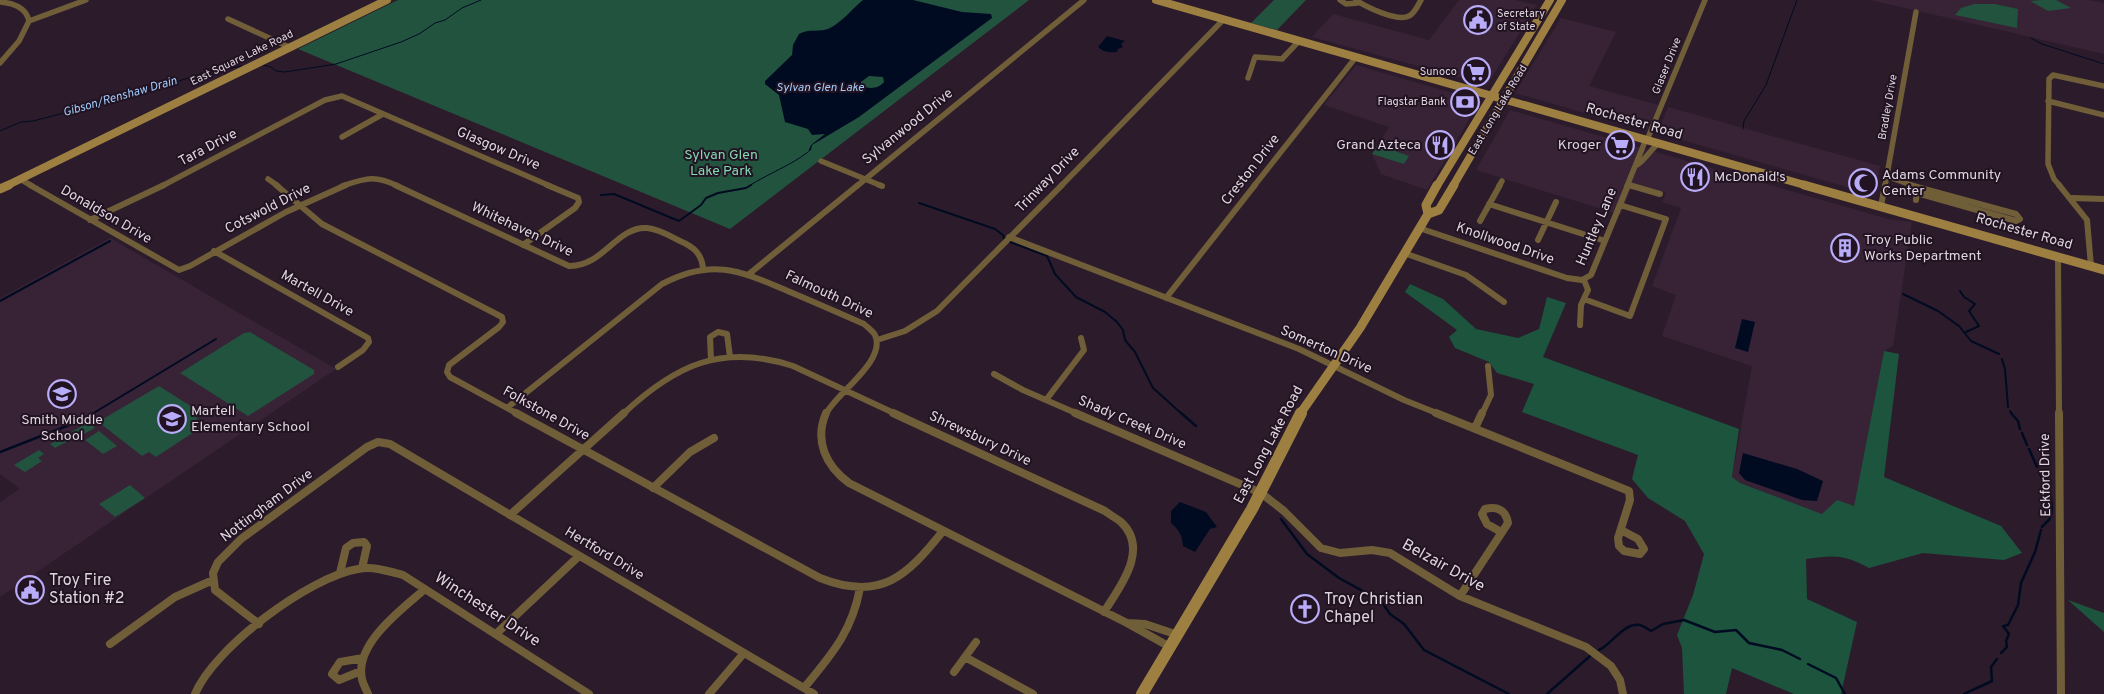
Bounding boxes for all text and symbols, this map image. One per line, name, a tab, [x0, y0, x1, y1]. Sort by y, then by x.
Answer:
public building icon: Secretary of State	[1463, 5, 1493, 35]
place label: Secretary of State	[1497, 7, 1545, 34]
street label: East Square Lake Road	[188, 27, 296, 89]
street label: Glaser Drive	[1649, 35, 1685, 97]
supermarket icon: Sunoco	[1461, 57, 1491, 87]
street label: East Long Lake Road	[1465, 62, 1531, 158]
place label: Sunoco	[1420, 65, 1457, 79]
water label: Gibson/Renshaw Drain	[61, 73, 179, 121]
street label: Bradley Drive	[1875, 73, 1901, 141]
water label: Sylvan Glen Lake	[776, 80, 865, 96]
street label: Sylvanwood Drive	[859, 85, 957, 169]
bank icon: Flagstar Bank	[1450, 87, 1480, 117]
place label: Flagstar Bank	[1378, 95, 1446, 109]
street label: Rochester Road	[1584, 100, 1684, 144]
street label: Glasgow Drive	[454, 124, 542, 174]
street label: Tara Drive	[176, 126, 240, 170]
restaurant icon: Grand Azteca	[1425, 130, 1455, 160]
supermarket icon: Kroger	[1605, 130, 1635, 160]
street label: Creston Drive	[1218, 131, 1284, 209]
place label: Grand Azteca	[1336, 137, 1421, 154]
place label: Kroger	[1558, 137, 1602, 154]
street label: Trinway Drive	[1012, 144, 1084, 216]
park label: Sylvan Glen Lake Park	[684, 147, 758, 180]
restaurant icon: McDonald's	[1680, 162, 1710, 192]
place label: Adams Community Center	[1882, 167, 2001, 200]
mosque icon: Adams Community Center	[1848, 168, 1878, 198]
place label: McDonald's	[1714, 169, 1786, 186]
street label: Cotswold Drive	[222, 180, 314, 238]
street label: Donaldson Drive	[57, 182, 155, 248]
street label: Huntley Lane	[1573, 185, 1621, 269]
street label: Whitehaven Drive	[468, 199, 576, 261]
street label: Rochester Road	[1974, 210, 2074, 254]
street label: Knollwood Drive	[1454, 219, 1556, 269]
place label: Troy Public Works Department	[1864, 232, 1981, 265]
building icon: Troy Public Works Department	[1830, 233, 1860, 263]
street label: Martell Drive	[278, 267, 356, 321]
street label: Falmouth Drive	[782, 267, 876, 323]
street label: Somerton Drive	[1278, 322, 1374, 378]
school or university icon: Smith Middle School	[47, 379, 77, 409]
street label: Folkstone Drive	[500, 383, 592, 445]
street label: East Long Lake Road	[1231, 383, 1307, 507]
street label: Shady Creek Drive	[1075, 393, 1189, 453]
place label: Martell Elementary School	[191, 403, 310, 436]
school or university icon: Martell Elementary School	[157, 404, 187, 434]
street label: Shrewsbury Drive	[926, 408, 1034, 470]
place label: Smith Middle School	[21, 412, 103, 445]
street label: Eckford Drive	[2037, 433, 2055, 517]
street label: Nottingham Drive	[218, 466, 316, 546]
street label: Hertford Drive	[561, 524, 647, 584]
street label: Belzair Drive	[1398, 535, 1488, 597]
street label: Winchester Drive	[430, 568, 544, 652]
place label: Troy Fire Station #2	[49, 571, 125, 609]
public building icon: Troy Fire Station #2	[15, 575, 45, 605]
place label: Troy Christian Chapel	[1324, 590, 1423, 628]
church icon: Troy Christian Chapel	[1290, 594, 1320, 624]

